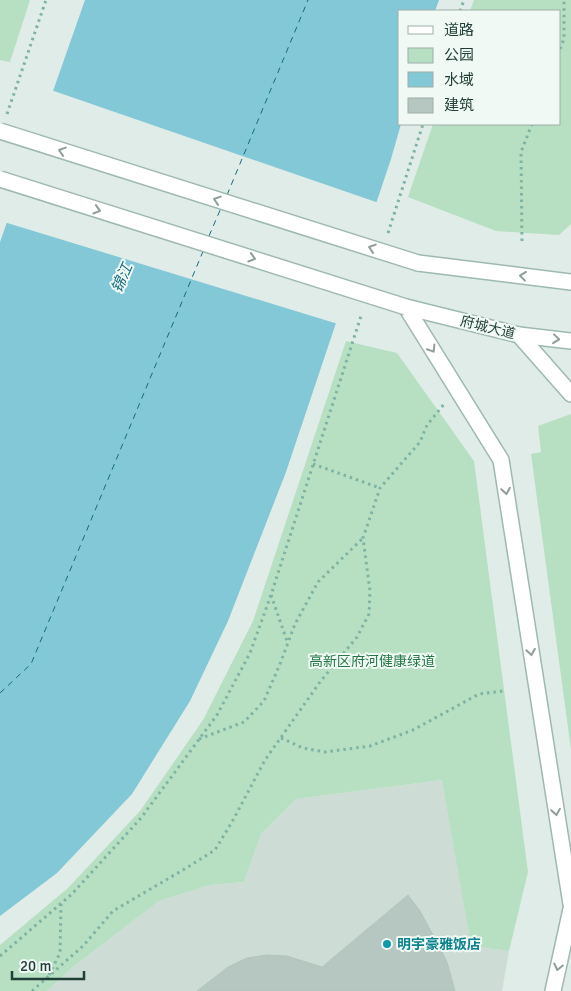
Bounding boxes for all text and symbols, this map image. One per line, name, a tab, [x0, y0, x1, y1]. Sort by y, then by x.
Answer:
legend	[398, 10, 561, 125]
text: 道路	[444, 21, 474, 39]
text: 公园	[444, 46, 474, 64]
text: 水域	[444, 71, 474, 89]
text: 建筑	[444, 96, 474, 114]
one-way arrow	[58, 146, 66, 156]
one-way arrow	[213, 195, 221, 205]
one-way arrow	[92, 204, 100, 214]
one-way arrow	[368, 244, 376, 254]
one-way arrow	[247, 253, 255, 263]
water label: 锦江	[108, 259, 137, 295]
one-way arrow	[518, 271, 526, 282]
street label: 府城大道	[459, 312, 517, 343]
one-way arrow	[553, 333, 561, 344]
one-way arrow	[426, 343, 435, 352]
one-way arrow	[500, 487, 511, 495]
one-way arrow	[526, 647, 536, 656]
park label: 高新区府河健康绿道	[309, 653, 435, 670]
one-way arrow	[551, 808, 561, 816]
place label: 明宇豪雅饭店	[397, 936, 481, 953]
marker: 明宇豪雅饭店	[381, 938, 393, 950]
scale bar	[12, 948, 85, 980]
text: 20 m	[20, 957, 51, 975]
one-way arrow	[553, 963, 564, 972]

